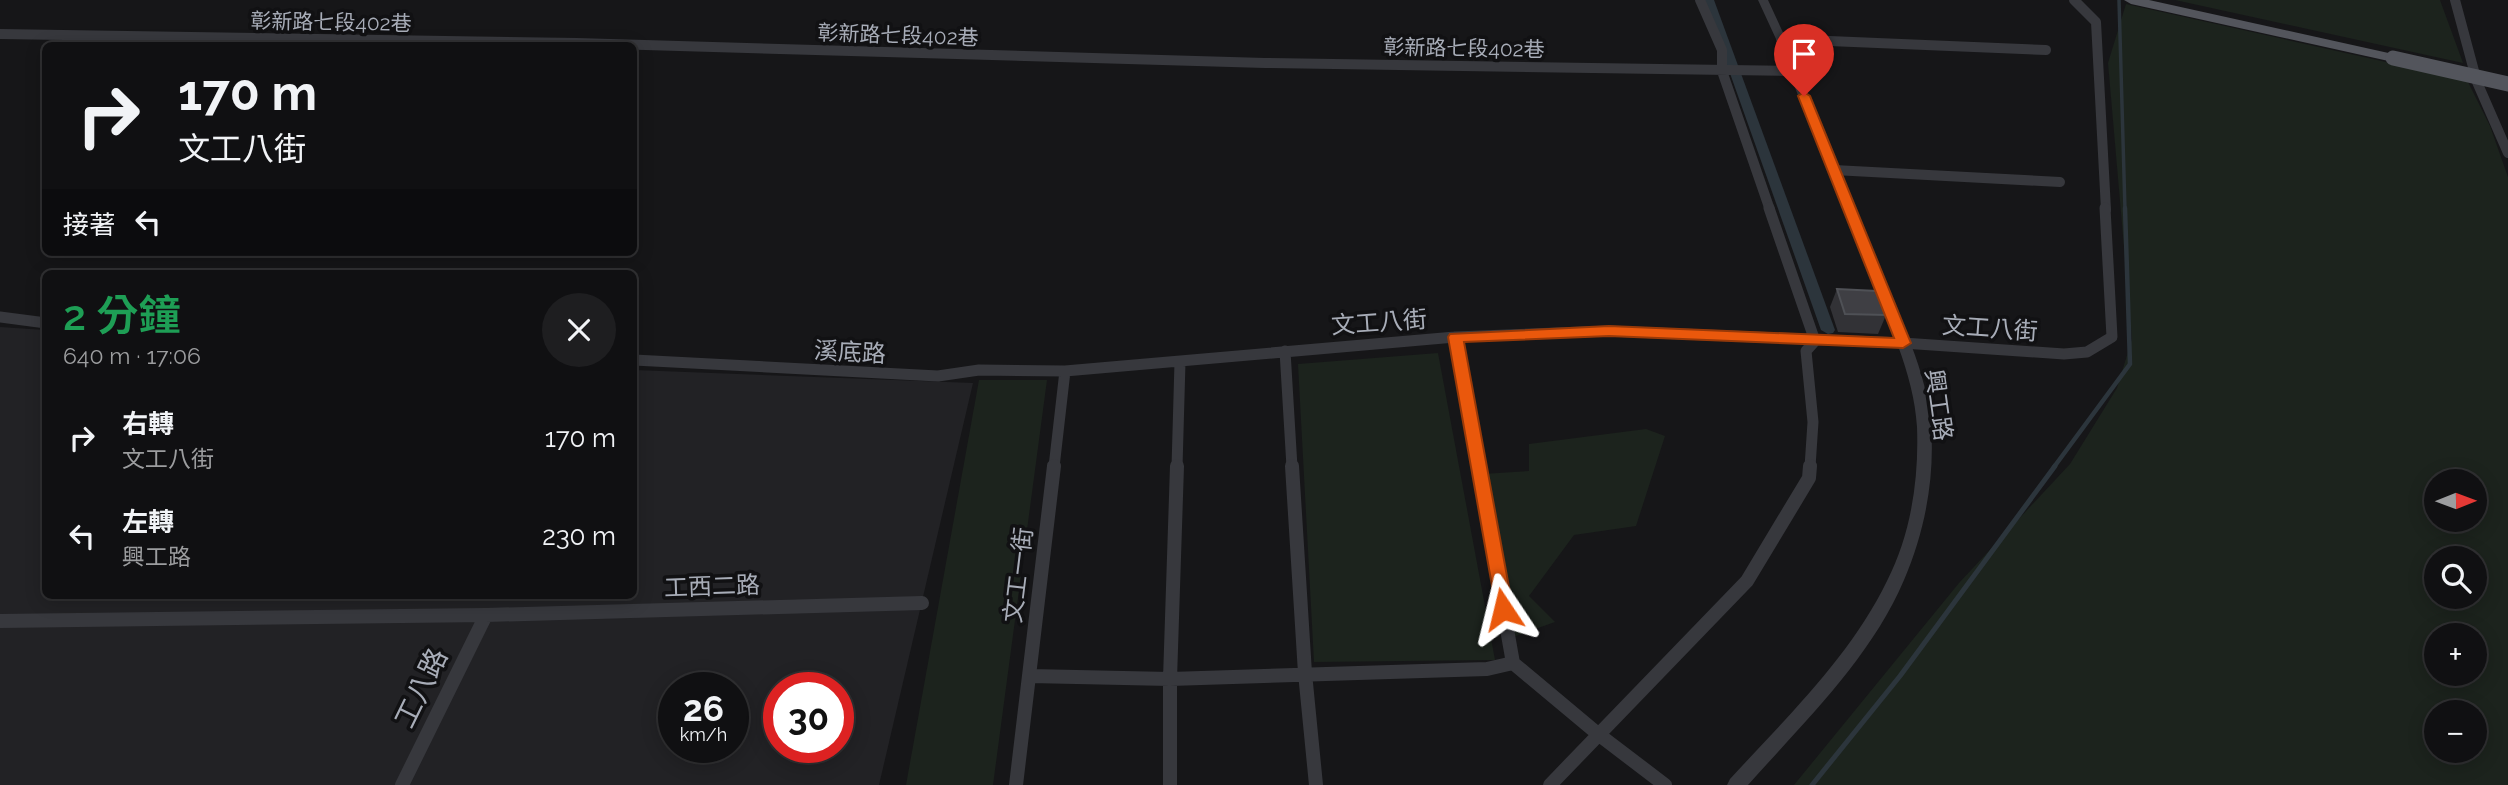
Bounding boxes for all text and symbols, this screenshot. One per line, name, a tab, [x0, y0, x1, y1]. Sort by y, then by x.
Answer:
street label: 彰新路七段402巷	[250, 8, 412, 36]
street label: 彰新路七段402巷	[817, 20, 979, 50]
pin	[1774, 24, 1834, 96]
street label: 彰新路七段402巷	[1383, 34, 1545, 62]
icon: arrive	[1785, 35, 1823, 73]
text: 170 m	[178, 64, 317, 121]
icon: right	[63, 70, 154, 161]
text: 文工八街	[178, 130, 306, 167]
icon: left	[129, 203, 167, 241]
text: 接著	[63, 210, 115, 240]
text: 2 分鐘	[63, 291, 180, 340]
button: close	[542, 293, 616, 367]
street label: 文工八街	[1330, 304, 1428, 340]
street label: 文工八街	[1941, 310, 2039, 346]
street label: 溪底路	[813, 336, 887, 368]
text: 640 m · 17:06	[63, 342, 201, 369]
street label: 興工路	[1920, 367, 1958, 443]
text: 右轉	[122, 409, 174, 439]
icon: right	[63, 419, 101, 457]
text: 170 m	[545, 423, 616, 453]
text: 文工八街	[122, 445, 214, 472]
north arrow	[2424, 469, 2487, 532]
map controls	[2424, 469, 2487, 763]
text: 左轉	[122, 507, 174, 537]
icon: left	[63, 517, 101, 555]
text: 230 m	[542, 521, 616, 551]
street label: 文工一街	[998, 526, 1038, 624]
text: 興工路	[122, 543, 191, 570]
button: search	[2424, 546, 2487, 609]
street label: 工西二路	[664, 570, 760, 602]
position arrow	[1466, 572, 1540, 646]
button: +	[2424, 623, 2487, 686]
street label: 工八路	[388, 643, 454, 733]
speed limit sign: 30	[763, 672, 854, 763]
text: 26	[683, 688, 724, 729]
button: −	[2424, 700, 2487, 763]
text: km/h	[680, 724, 727, 745]

